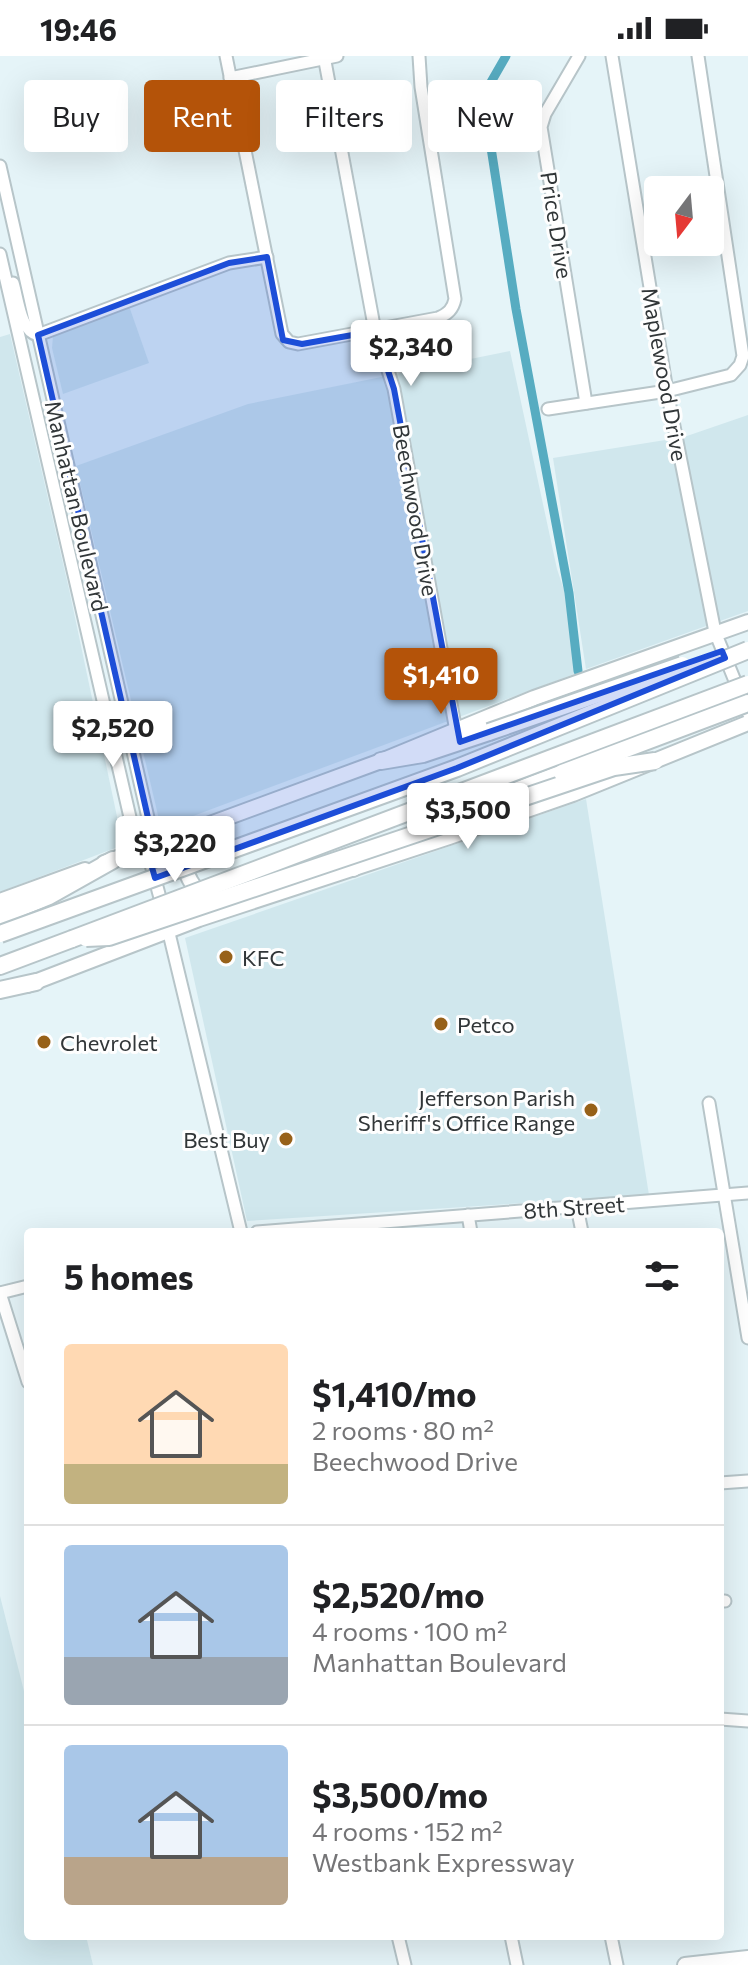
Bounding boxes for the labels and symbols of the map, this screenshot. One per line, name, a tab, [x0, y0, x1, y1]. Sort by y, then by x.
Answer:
street label: Price Drive	[535, 170, 579, 280]
north arrow	[644, 176, 724, 256]
street label: Maplewood Drive	[636, 285, 694, 463]
pin: $2,340	[346, 320, 476, 388]
street label: Manhattan Boulevard	[40, 398, 114, 614]
street label: Beechwood Drive	[388, 422, 444, 598]
pin: $1,410	[376, 648, 506, 716]
pin: $2,520	[48, 701, 178, 769]
pin: $3,500	[403, 783, 533, 851]
pin: $3,220	[110, 816, 240, 884]
place label: KFC	[242, 944, 284, 971]
marker: KFC	[217, 948, 235, 966]
place label: Petco	[457, 1011, 515, 1038]
marker: Petco	[432, 1015, 450, 1033]
place label: Chevrolet	[60, 1029, 158, 1056]
marker: Chevrolet	[35, 1033, 53, 1051]
place label: Jefferson Parish Sheriff's Office Range	[358, 1084, 575, 1136]
marker: Jefferson Parish Sheriff's Office Range	[582, 1101, 600, 1119]
place label: Best Buy	[183, 1126, 270, 1153]
marker: Best Buy	[277, 1130, 295, 1148]
street label: 8th Street	[522, 1190, 626, 1224]

